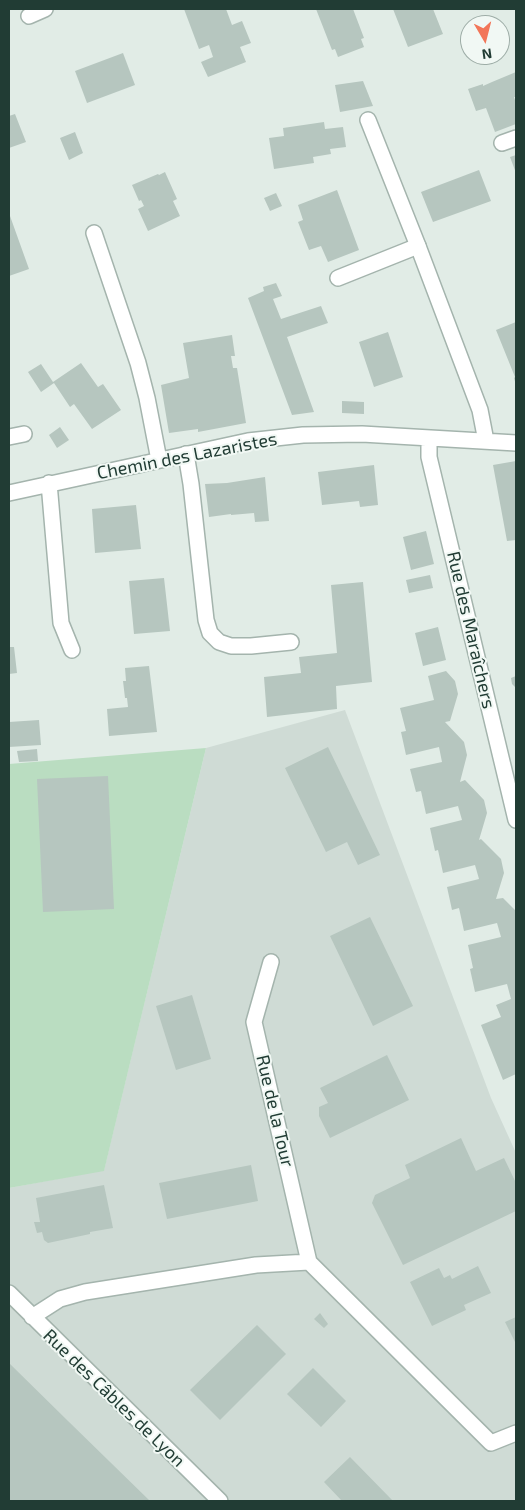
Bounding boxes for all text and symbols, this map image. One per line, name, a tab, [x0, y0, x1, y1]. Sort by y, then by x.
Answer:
north arrow	[460, 15, 510, 65]
text: N	[481, 45, 493, 63]
street label: Chemin des Lazaristes	[95, 428, 279, 484]
street label: Rue des Maraîchers	[442, 549, 500, 711]
street label: Rue de la Tour	[252, 1053, 298, 1169]
street label: Rue des Câbles de Lyon	[39, 1325, 189, 1471]

